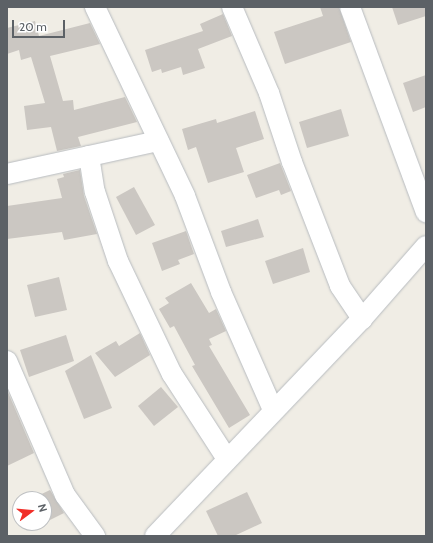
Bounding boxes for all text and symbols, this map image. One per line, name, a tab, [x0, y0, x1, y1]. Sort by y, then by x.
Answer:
scale bar	[14, 12, 67, 38]
text: 20 m	[19, 19, 47, 34]
north arrow	[12, 491, 52, 531]
text: N	[35, 502, 50, 514]

